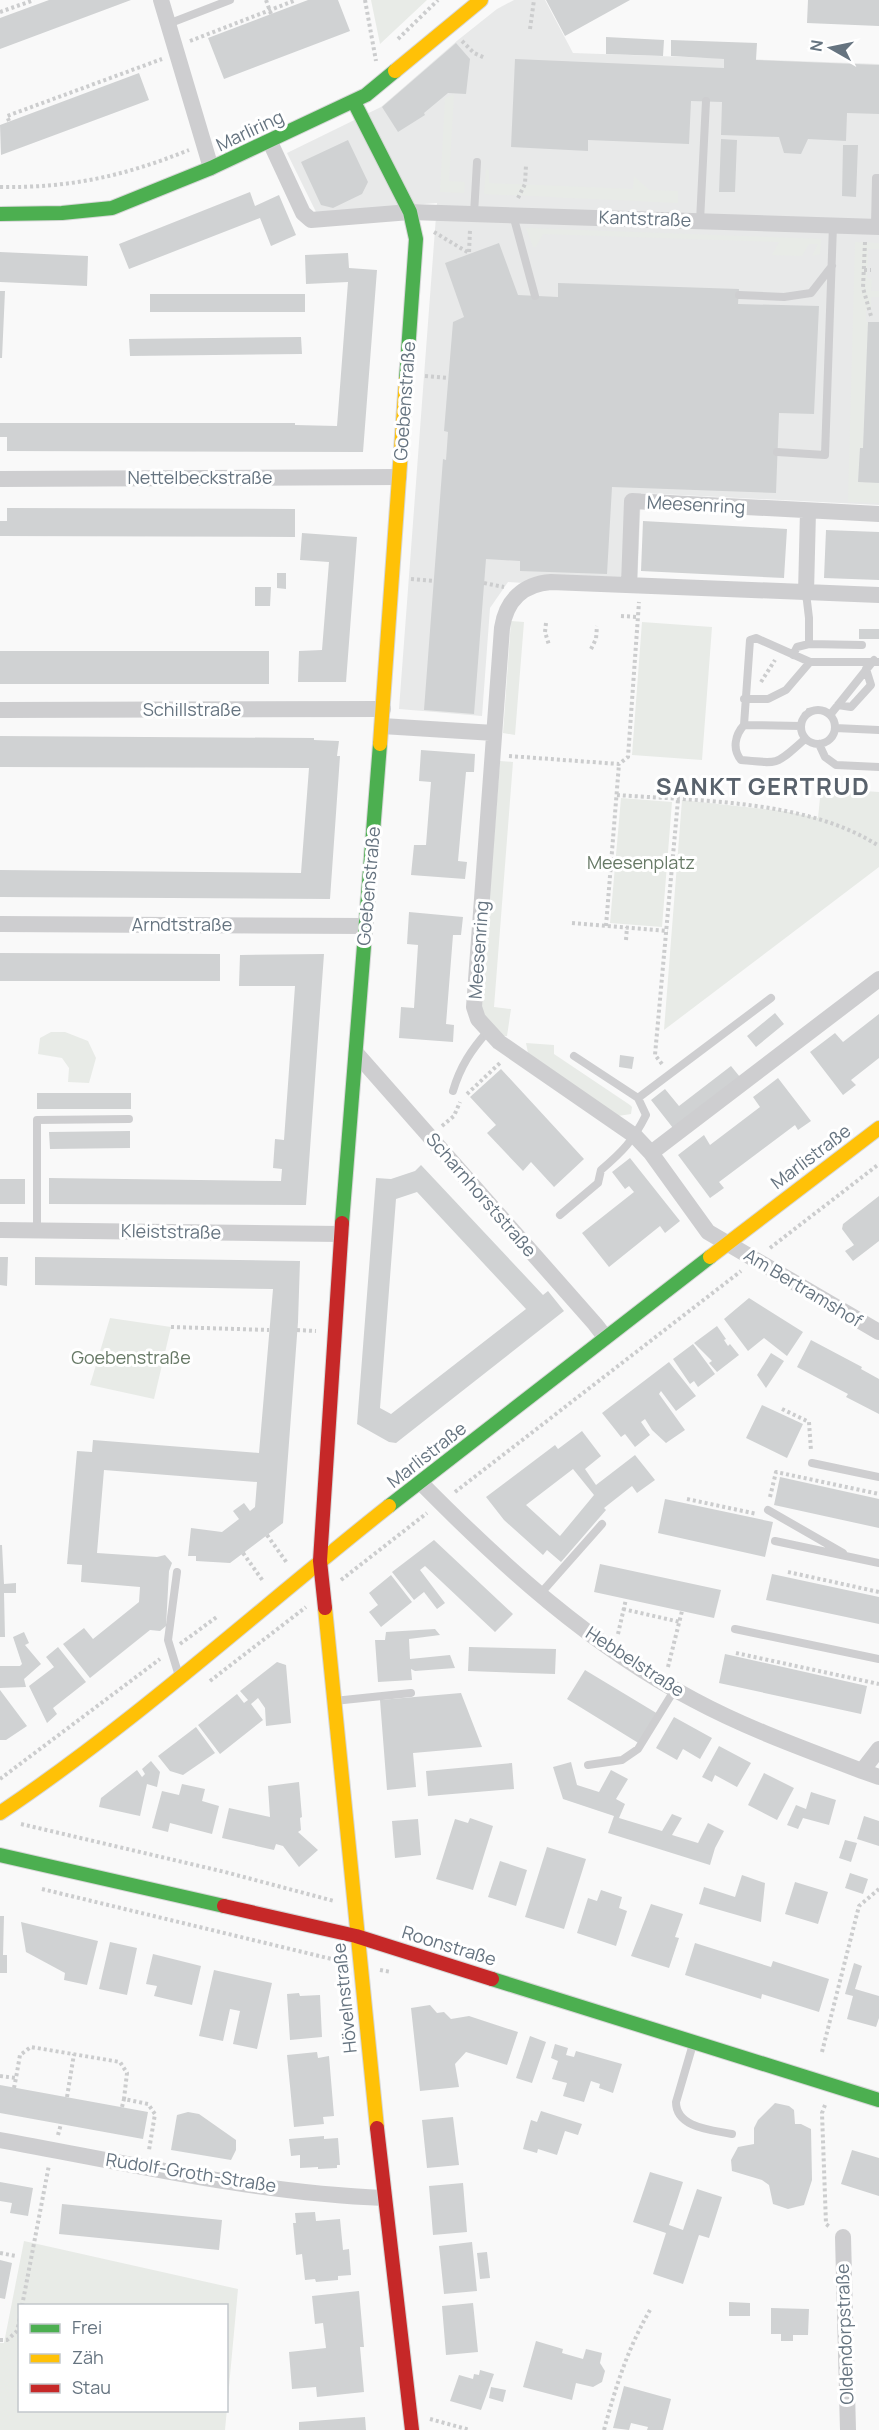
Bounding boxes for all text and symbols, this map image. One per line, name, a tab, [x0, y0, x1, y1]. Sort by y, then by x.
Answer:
north arrow	[801, 18, 861, 78]
text: N	[804, 38, 828, 53]
street label: Marliring	[212, 104, 287, 156]
street label: Kantstraße	[598, 204, 692, 232]
street label: Goebenstraße	[388, 340, 420, 461]
street label: Nettelbeckstraße	[128, 465, 272, 489]
street label: Meesenring	[646, 489, 746, 519]
street label: Schillstraße	[143, 697, 241, 721]
district label: SANKT GERTRUD	[656, 769, 870, 802]
street label: Goebenstraße	[351, 825, 385, 947]
park label: Meesenplatz	[587, 850, 695, 874]
street label: Meesenring	[463, 900, 493, 1000]
street label: Arndtstraße	[132, 912, 232, 936]
street label: Marlistraße	[766, 1118, 855, 1194]
street label: Scharnhorststraße	[421, 1127, 542, 1262]
street label: Kleiststraße	[121, 1218, 221, 1244]
street label: Am Bertramshof	[740, 1242, 868, 1332]
park label: Goebenstraße	[71, 1345, 191, 1369]
street label: Marlistraße	[382, 1416, 471, 1493]
street label: Hebbelstraße	[582, 1620, 689, 1702]
street label: Roonstraße	[399, 1919, 499, 1971]
street label: Hövelnstraße	[326, 1942, 362, 2055]
street label: Rudolf-Groth-Straße	[104, 2147, 278, 2197]
street label: Oldendorpstraße	[830, 2263, 858, 2405]
legend	[18, 2304, 228, 2412]
text: Frei	[72, 2315, 102, 2339]
text: Zäh	[72, 2345, 104, 2369]
text: Stau	[72, 2375, 111, 2399]

